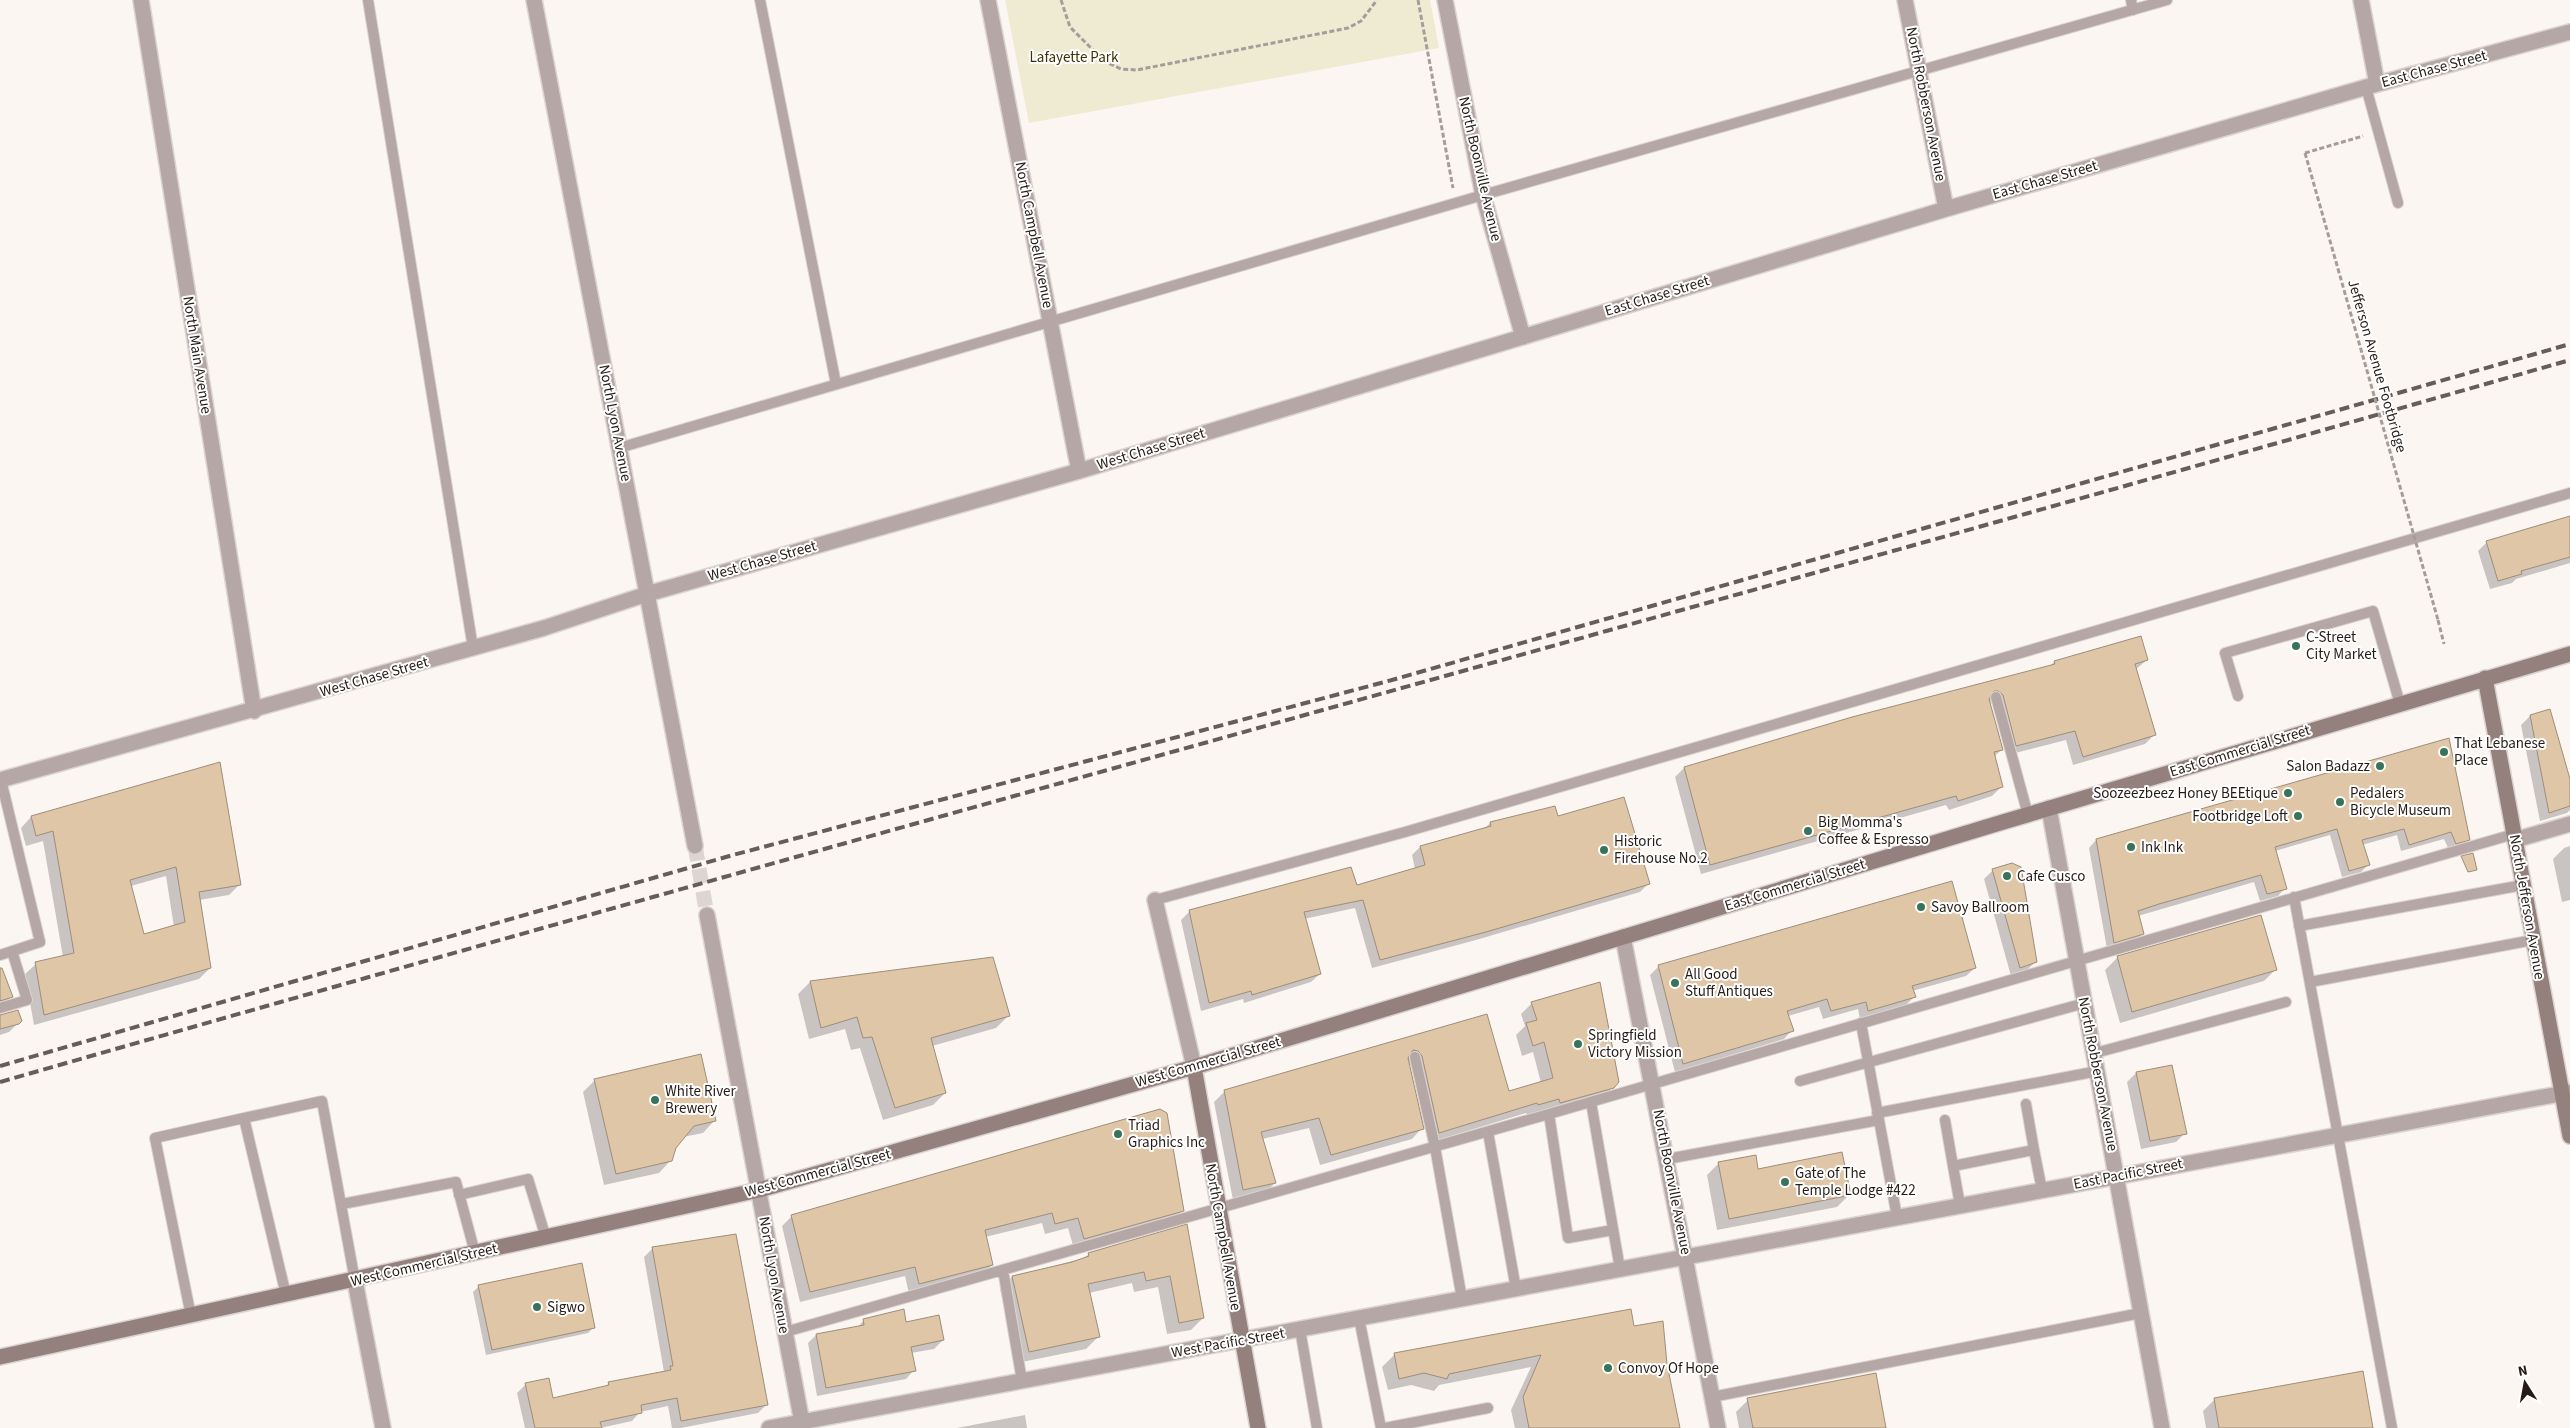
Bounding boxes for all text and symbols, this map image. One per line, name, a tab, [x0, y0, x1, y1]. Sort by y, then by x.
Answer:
street label: North Robberson Avenue	[1901, 25, 1951, 183]
street label: East Chase Street	[2379, 45, 2489, 93]
park label: Lafayette Park	[1030, 47, 1119, 68]
street label: North Boonville Avenue	[1453, 95, 1507, 243]
street label: East Chase Street	[1990, 155, 2100, 205]
street label: North Campbell Avenue	[1009, 160, 1059, 310]
street label: East Chase Street	[1602, 270, 1712, 322]
street label: Jefferson Avenue Footbridge	[2342, 277, 2412, 455]
street label: North Main Avenue	[177, 295, 217, 415]
street label: North Lyon Avenue	[593, 363, 637, 483]
street label: West Chase Street	[1094, 423, 1208, 475]
street label: West Chase Street	[705, 535, 819, 587]
place label: C-Street City Market	[2306, 627, 2377, 665]
marker: C-Street City Market	[2290, 640, 2302, 652]
street label: West Chase Street	[317, 651, 431, 703]
street label: East Commercial Street	[2167, 720, 2313, 782]
place label: That Lebanese Place	[2454, 733, 2545, 771]
marker: That Lebanese Place	[2438, 746, 2450, 758]
place label: Salon Badazz	[2286, 756, 2370, 777]
marker: Salon Badazz	[2374, 760, 2386, 772]
place label: Soozeezbeez Honey BEEtique	[2093, 783, 2278, 804]
place label: Pedalers Bicycle Museum	[2350, 783, 2451, 821]
marker: Soozeezbeez Honey BEEtique	[2282, 787, 2294, 799]
marker: Pedalers Bicycle Museum	[2334, 796, 2346, 808]
place label: Footbridge Loft	[2192, 806, 2288, 827]
marker: Footbridge Loft	[2292, 810, 2304, 822]
place label: Big Momma's Coffee & Espresso	[1818, 812, 1929, 850]
marker: Big Momma's Coffee & Espresso	[1802, 825, 1814, 837]
place label: Historic Firehouse No.2	[1614, 831, 1708, 869]
street label: North Jefferson Avenue	[2504, 833, 2550, 981]
place label: Ink Ink	[2141, 837, 2184, 858]
marker: Ink Ink	[2125, 841, 2137, 853]
marker: Historic Firehouse No.2	[1598, 844, 1610, 856]
street label: East Commercial Street	[1722, 854, 1868, 916]
place label: Cafe Cusco	[2017, 866, 2085, 887]
marker: Cafe Cusco	[2001, 870, 2013, 882]
place label: Savoy Ballroom	[1931, 897, 2029, 918]
marker: Savoy Ballroom	[1915, 901, 1927, 913]
place label: All Good Stuff Antiques	[1685, 964, 1773, 1002]
marker: All Good Stuff Antiques	[1669, 977, 1681, 989]
street label: North Robberson Avenue	[2073, 995, 2123, 1153]
place label: Springfield Victory Mission	[1588, 1025, 1682, 1063]
street label: West Commercial Street	[1133, 1031, 1283, 1093]
marker: Springfield Victory Mission	[1572, 1038, 1584, 1050]
place label: White River Brewery	[665, 1081, 737, 1119]
marker: White River Brewery	[649, 1094, 661, 1106]
street label: North Boonville Avenue	[1648, 1108, 1696, 1256]
place label: Triad Graphics Inc	[1128, 1115, 1205, 1153]
marker: Triad Graphics Inc	[1112, 1128, 1124, 1140]
street label: West Commercial Street	[743, 1143, 893, 1203]
street label: East Pacific Street	[2072, 1153, 2184, 1195]
street label: North Campbell Avenue	[1200, 1162, 1246, 1312]
place label: Gate of The Temple Lodge #422	[1795, 1163, 1916, 1201]
marker: Gate of The Temple Lodge #422	[1779, 1176, 1791, 1188]
street label: North Lyon Avenue	[753, 1215, 795, 1335]
street label: West Commercial Street	[349, 1238, 499, 1292]
place label: Sigwo	[547, 1297, 585, 1318]
marker: Sigwo	[531, 1301, 543, 1313]
street label: West Pacific Street	[1170, 1323, 1286, 1363]
place label: Convoy Of Hope	[1618, 1358, 1719, 1379]
north arrow	[2500, 1358, 2550, 1408]
text: N	[2516, 1361, 2529, 1382]
marker: Convoy Of Hope	[1602, 1362, 1614, 1374]

